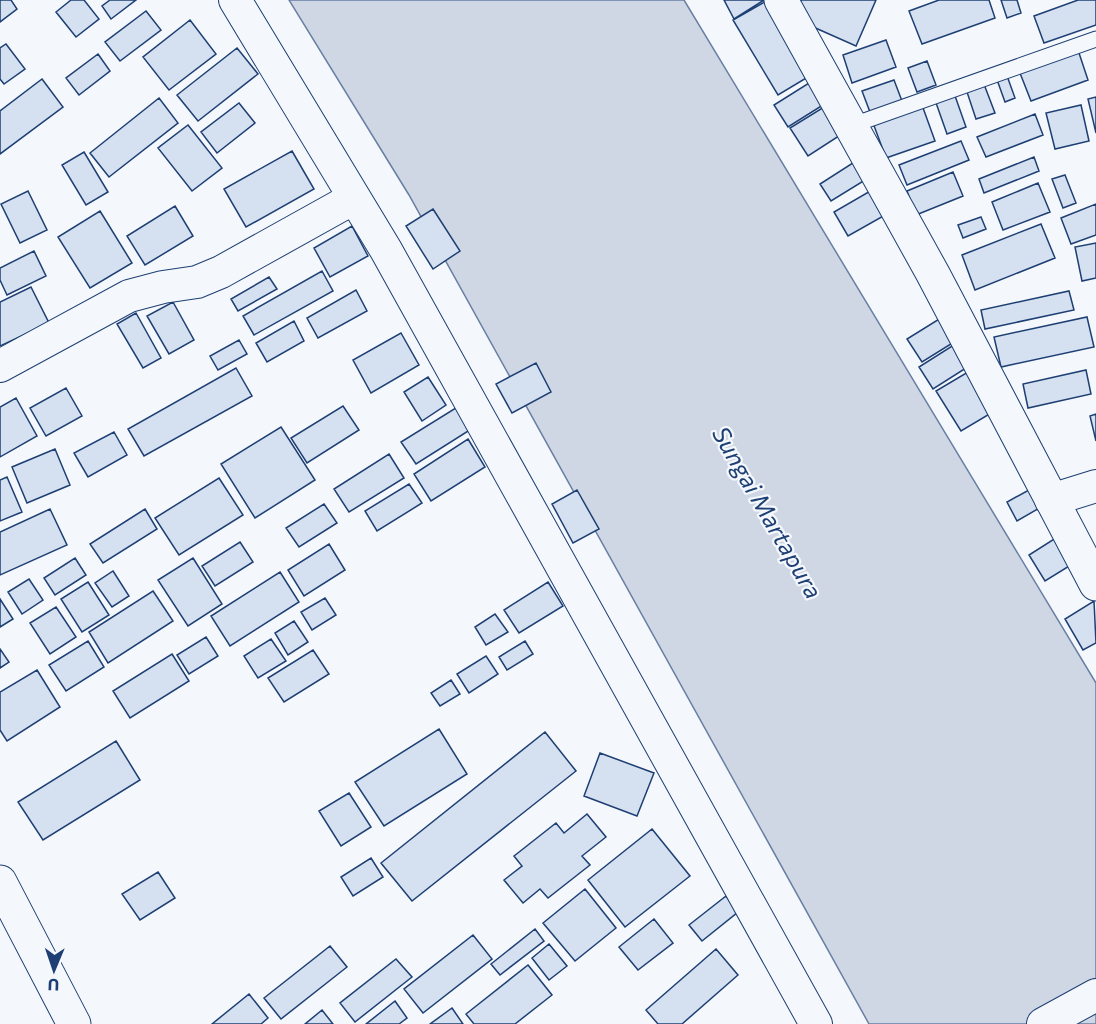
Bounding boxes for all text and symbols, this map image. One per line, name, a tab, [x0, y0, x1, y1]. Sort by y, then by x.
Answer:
water label: Sungai Martapura	[707, 421, 829, 603]
north arrow	[24, 940, 84, 1000]
text: U	[47, 976, 60, 995]

